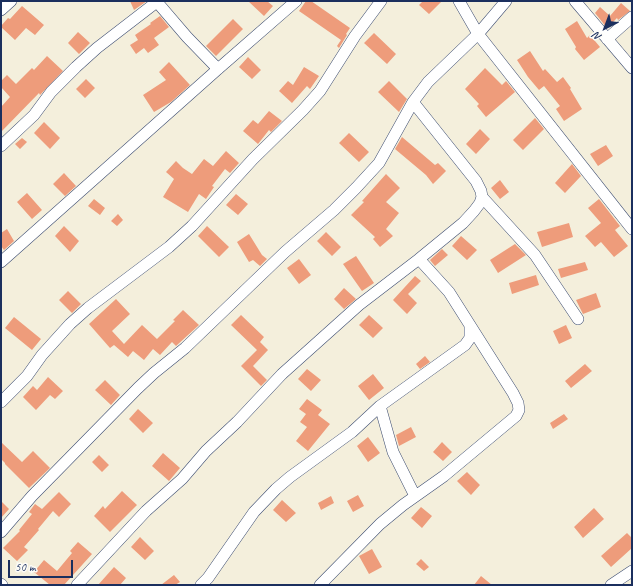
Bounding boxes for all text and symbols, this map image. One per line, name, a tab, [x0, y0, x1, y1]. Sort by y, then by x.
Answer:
north arrow	[585, 8, 625, 48]
text: N	[590, 29, 604, 44]
scale bar	[10, 552, 75, 578]
text: 50 m	[15, 559, 35, 575]

